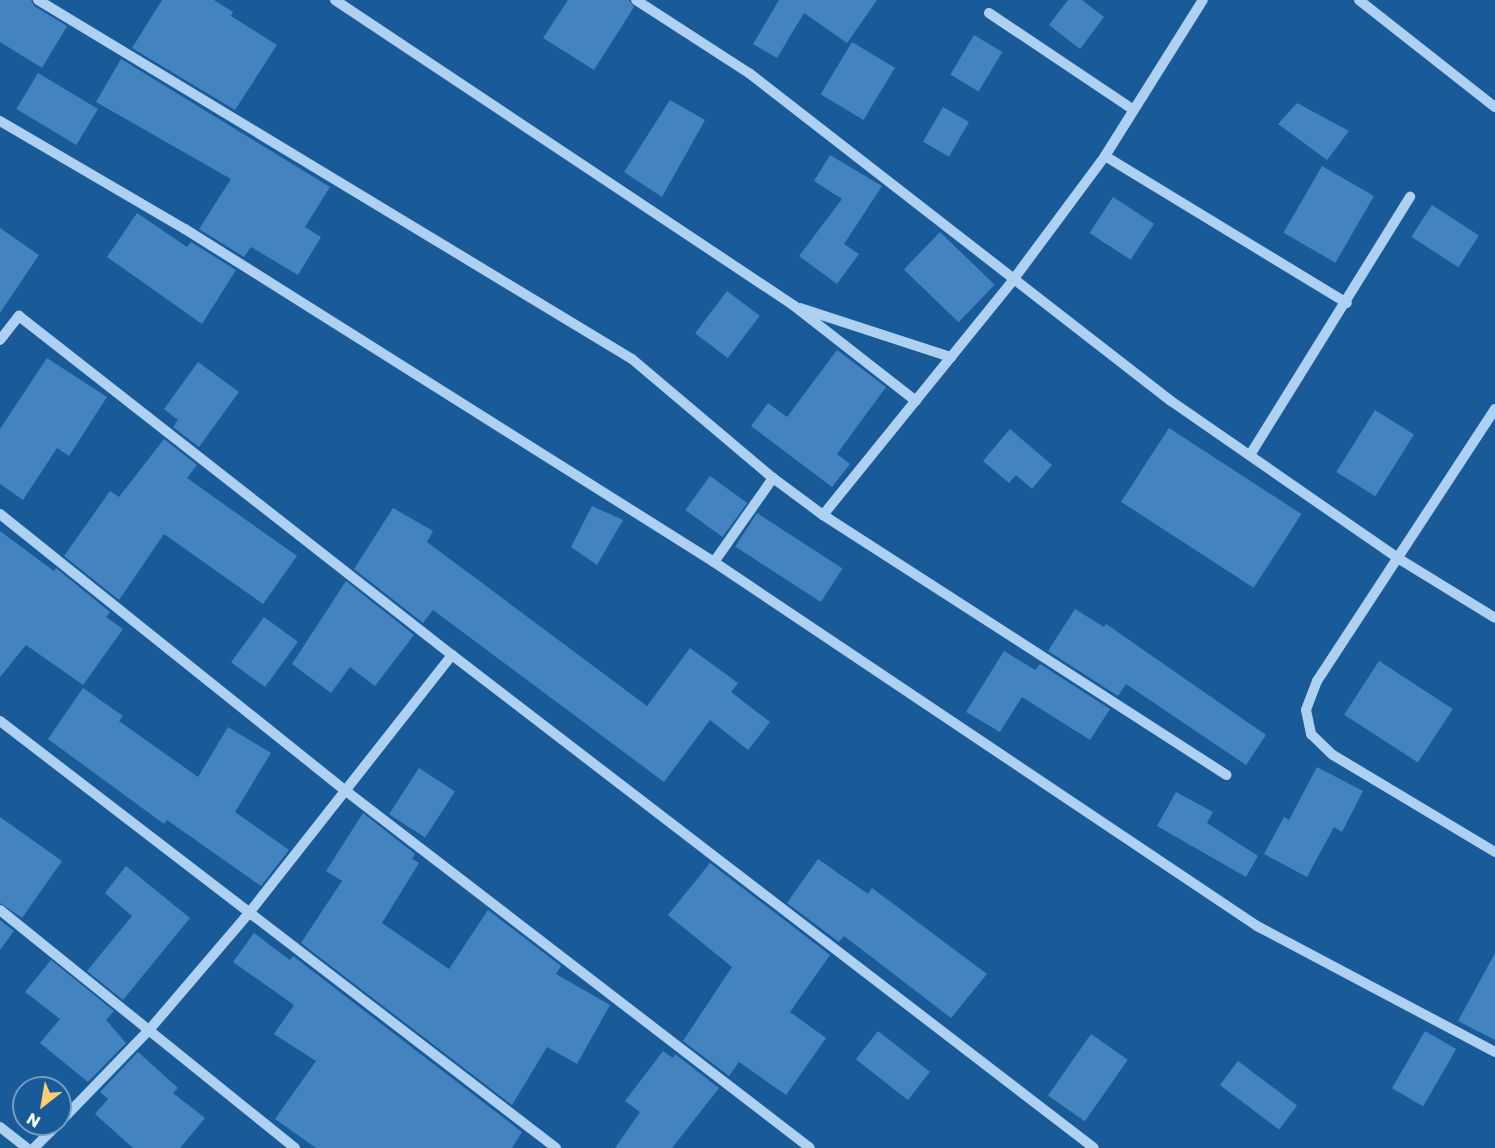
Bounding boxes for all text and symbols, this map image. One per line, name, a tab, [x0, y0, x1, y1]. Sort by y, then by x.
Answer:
north arrow	[12, 1076, 72, 1136]
text: N	[22, 1107, 45, 1133]

